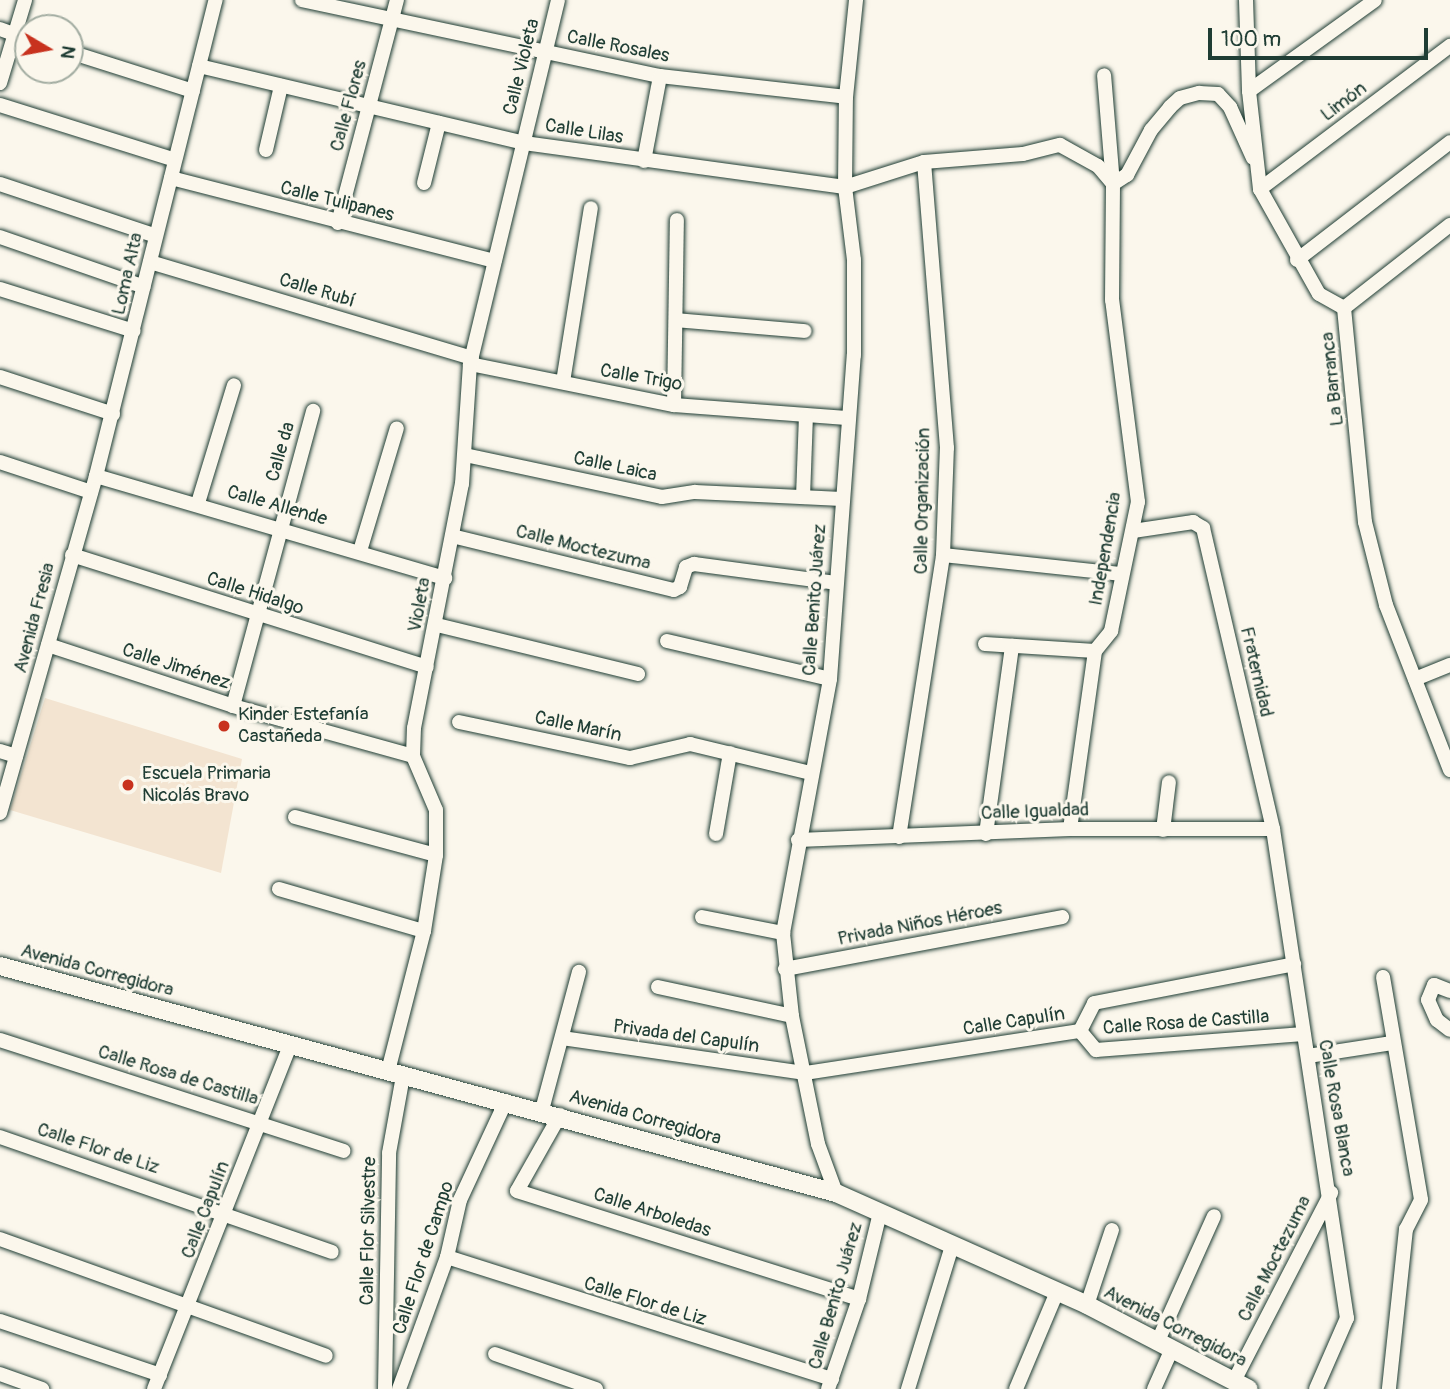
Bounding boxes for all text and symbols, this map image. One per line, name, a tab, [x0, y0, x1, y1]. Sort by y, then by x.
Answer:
north arrow	[14, 14, 84, 84]
scale bar	[1212, 14, 1432, 58]
street label: Calle Violeta	[499, 16, 545, 118]
street label: Calle Rosales	[565, 26, 671, 68]
text: 100 m	[1221, 26, 1281, 53]
text: N	[55, 44, 81, 61]
street label: Calle Flores	[326, 58, 372, 154]
street label: Limón	[1317, 77, 1371, 127]
street label: Calle Lilas	[543, 115, 625, 149]
street label: Calle Tulipanes	[278, 177, 396, 227]
street label: Loma Alta	[107, 231, 149, 317]
street label: Calle Rubí	[276, 269, 358, 313]
street label: La Barranca	[1317, 331, 1349, 427]
street label: Calle Trigo	[598, 360, 684, 396]
street label: Calle da	[262, 419, 300, 485]
street label: Calle Organización	[910, 427, 936, 575]
street label: Calle Laica	[571, 447, 659, 487]
street label: Calle Allende	[224, 481, 330, 531]
street label: Independencia	[1085, 490, 1127, 608]
street label: Calle Moctezuma	[513, 520, 653, 576]
street label: Calle Benito Juárez	[798, 523, 832, 677]
street label: Avenida Fresia	[9, 560, 61, 676]
street label: Calle Hidalgo	[203, 568, 307, 620]
street label: Violeta	[404, 576, 436, 634]
street label: Fraternidad	[1235, 625, 1277, 719]
street label: Calle Jiménez	[119, 639, 233, 695]
place label: Kinder Estefanía Castañeda	[238, 704, 369, 748]
street label: Calle Marín	[532, 707, 624, 747]
marker: Kinder Estefanía Castañeda	[216, 718, 232, 734]
place label: Escuela Primaria Nicolás Bravo	[142, 763, 271, 807]
marker: Escuela Primaria Nicolás Bravo	[120, 777, 136, 793]
street label: Calle Igualdad	[980, 799, 1090, 825]
street label: Privada Niños Héroes	[836, 897, 1004, 951]
street label: Avenida Corregidora	[18, 940, 176, 1002]
street label: Calle Capulín	[961, 1003, 1067, 1041]
street label: Calle Rosa de Castilla	[1102, 1006, 1270, 1040]
street label: Privada del Capulín	[611, 1015, 761, 1059]
street label: Calle Rosa Blanca	[1313, 1038, 1359, 1178]
street label: Calle Rosa de Castilla	[95, 1041, 261, 1111]
street label: Avenida Corregidora	[566, 1085, 724, 1151]
street label: Calle Flor de Liz	[34, 1119, 162, 1179]
street label: Calle Flor Silvestre	[356, 1156, 382, 1306]
street label: Calle Capulín	[177, 1158, 235, 1262]
street label: Calle Flor de Campo	[388, 1179, 460, 1337]
street label: Calle Arboledas	[590, 1183, 714, 1243]
street label: Calle Moctezuma	[1233, 1192, 1317, 1326]
street label: Calle Benito Juárez	[804, 1220, 868, 1372]
street label: Calle Flor de Liz	[581, 1273, 709, 1331]
street label: Avenida Corregidora	[1100, 1281, 1250, 1373]

